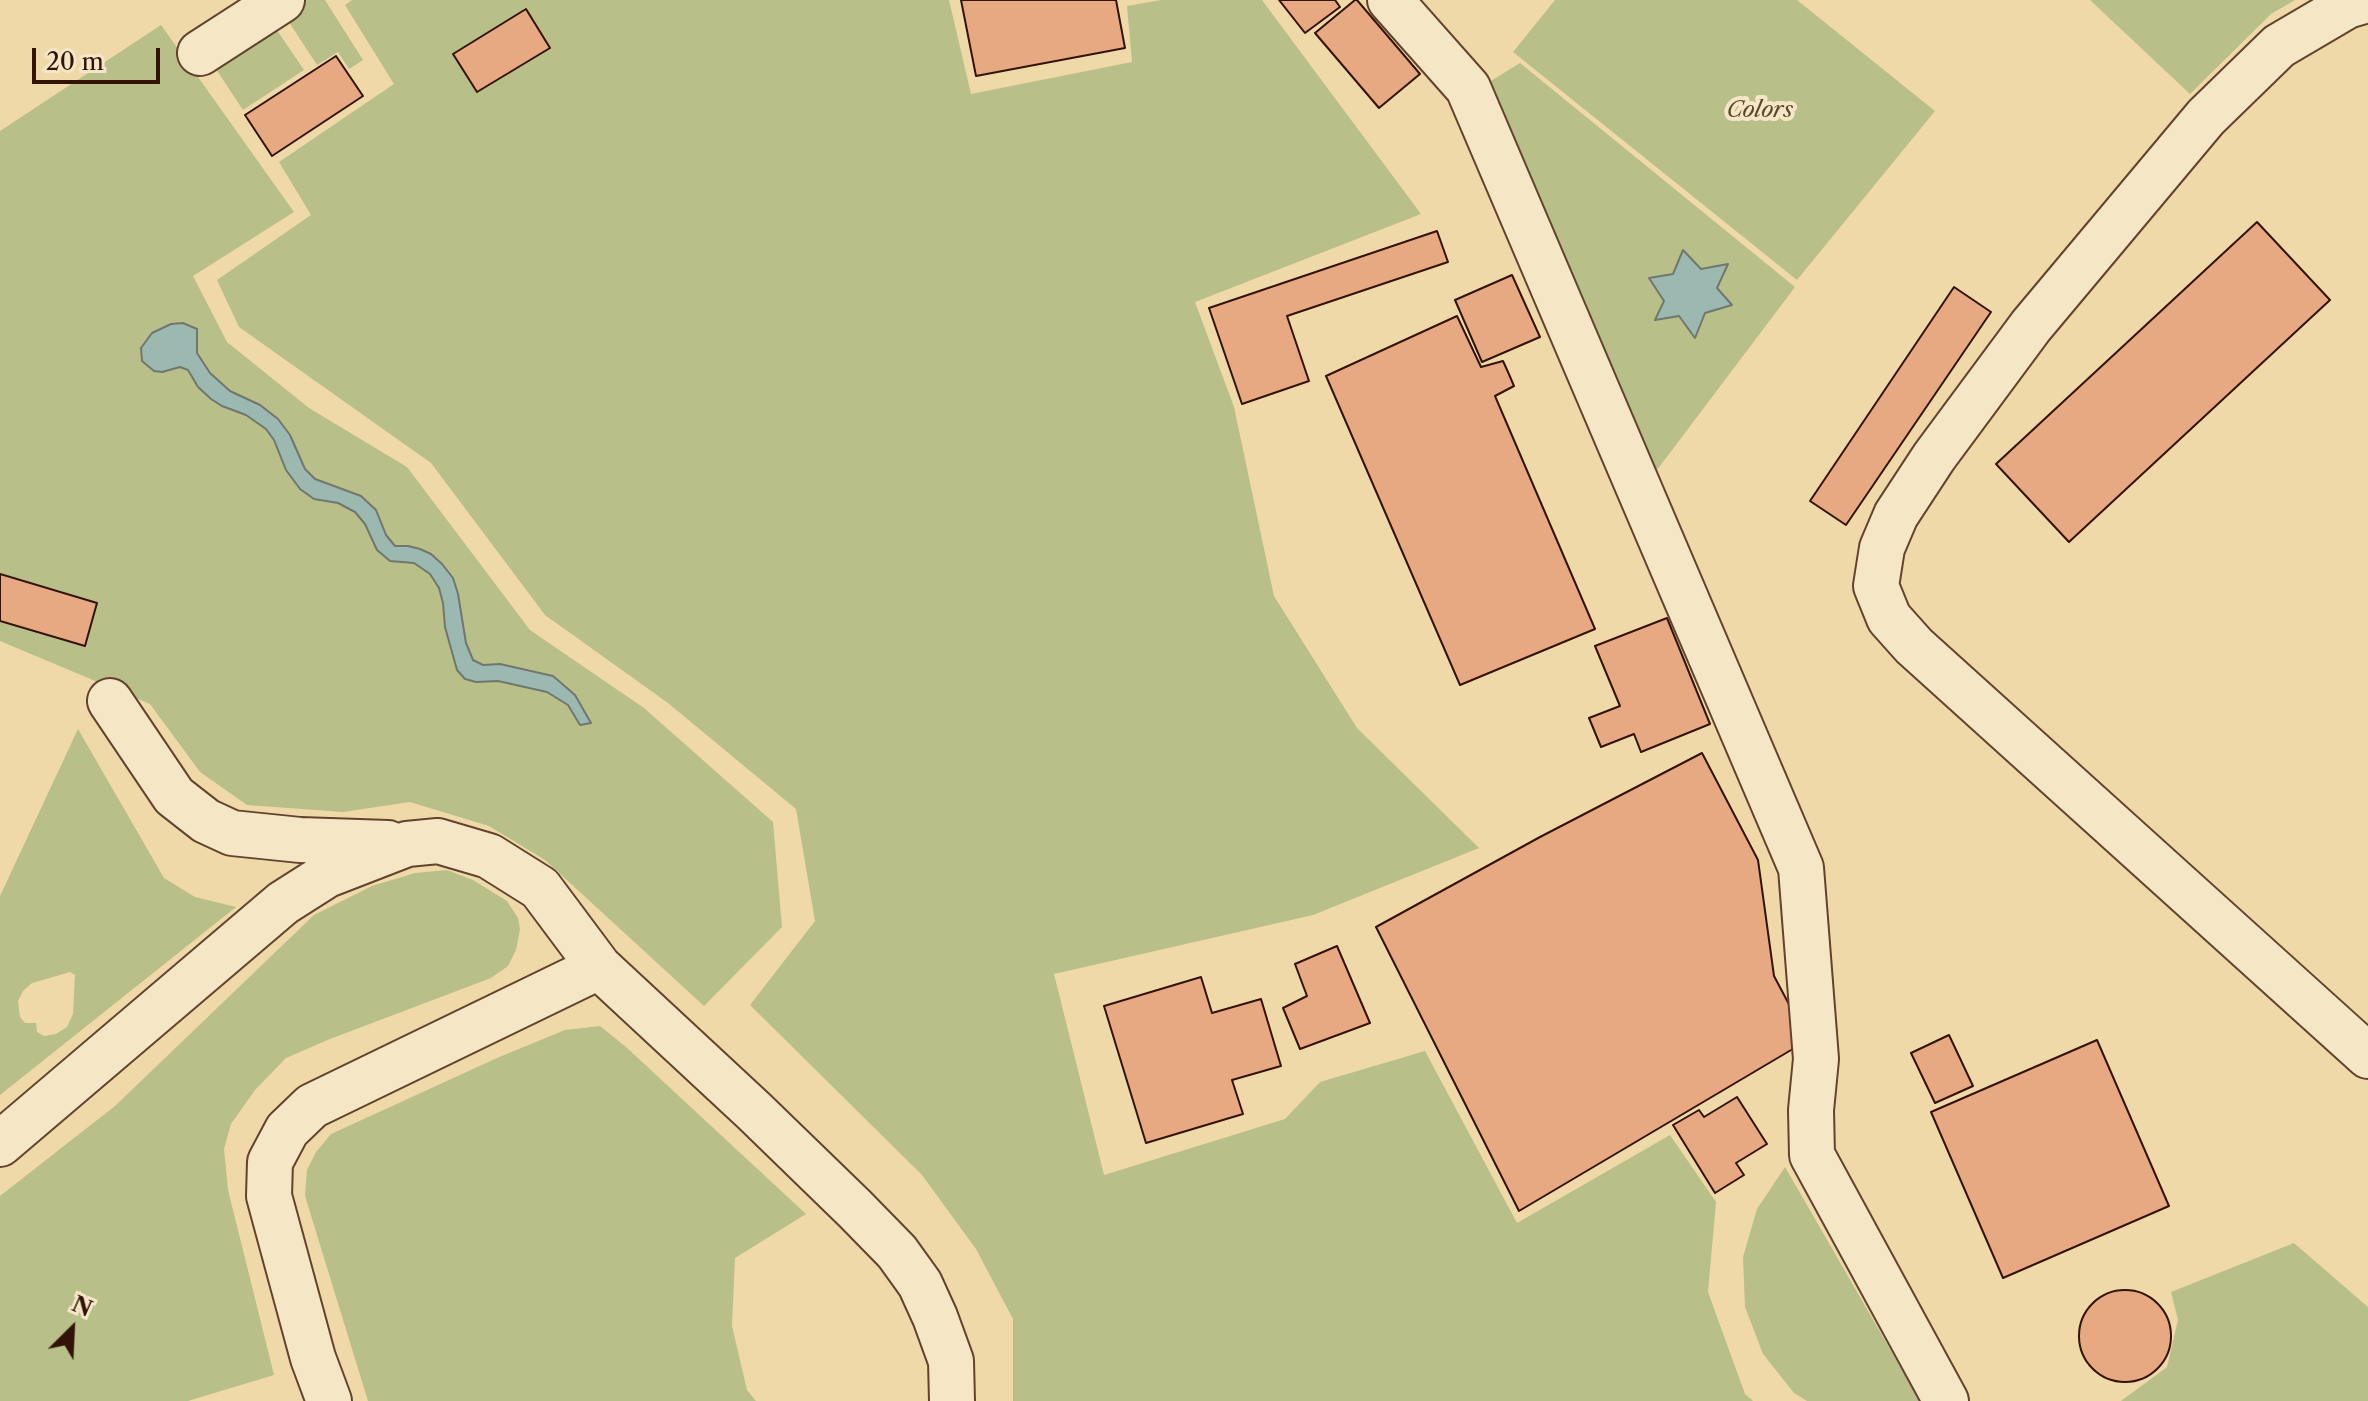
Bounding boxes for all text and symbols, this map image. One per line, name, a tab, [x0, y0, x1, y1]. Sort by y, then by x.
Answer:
scale bar	[36, 32, 164, 82]
text: 20 m	[46, 47, 104, 76]
park label: Colors	[1727, 98, 1793, 124]
north arrow	[32, 1289, 112, 1369]
text: N	[68, 1290, 96, 1323]

